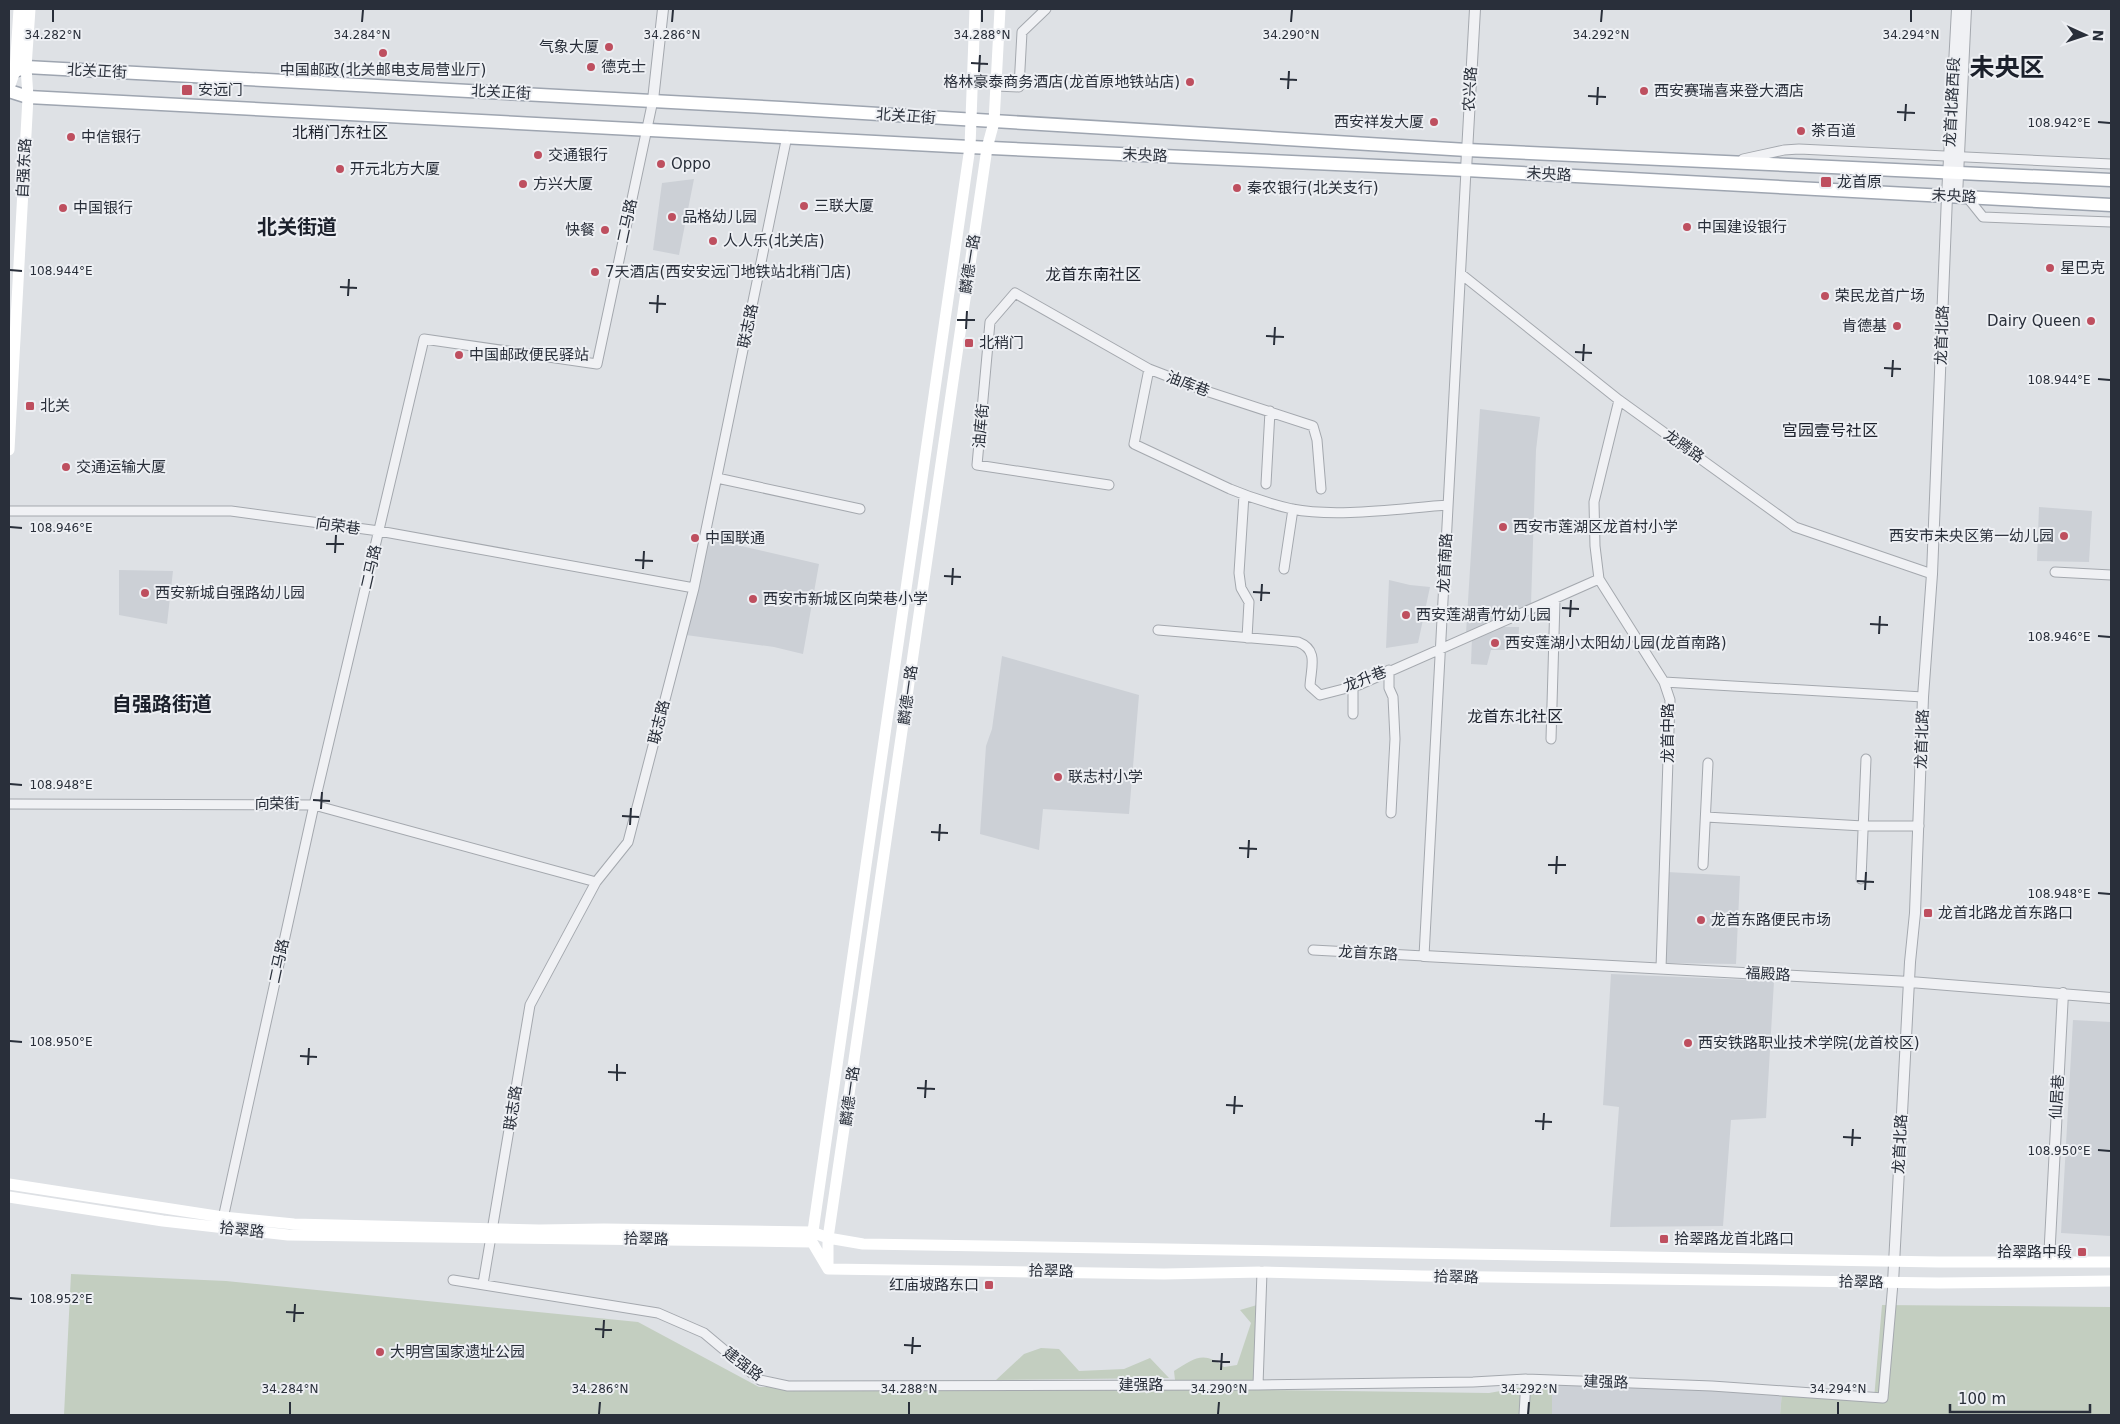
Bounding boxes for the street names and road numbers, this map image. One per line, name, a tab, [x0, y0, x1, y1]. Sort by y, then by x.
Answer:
street label: 龙首北路西段	[1941, 57, 1963, 147]
street label: 北关正街	[67, 60, 127, 82]
street label: 农兴路	[1460, 66, 1480, 112]
street label: 北关正街	[471, 81, 531, 103]
street label: 北关正街	[875, 105, 937, 127]
street label: 自强东路	[13, 138, 35, 198]
street label: 未央路	[1122, 145, 1168, 165]
street label: 未央路	[1526, 164, 1572, 184]
street label: 未央路	[1931, 186, 1977, 206]
street label: 二马路	[614, 197, 640, 245]
street label: 麟德一路	[956, 233, 984, 295]
street label: 联志路	[735, 302, 761, 350]
street label: 龙首北路	[1932, 305, 1952, 365]
street label: 油库巷	[1164, 368, 1212, 400]
street label: 油库街	[970, 403, 992, 449]
street label: 龙腾路	[1660, 426, 1708, 466]
street label: 向荣巷	[314, 514, 362, 538]
street label: 龙首南路	[1434, 533, 1456, 593]
street label: 二马路	[357, 543, 385, 591]
street label: 龙升巷	[1341, 663, 1389, 695]
street label: 麟德一路	[895, 664, 921, 726]
street label: 联志路	[645, 698, 673, 746]
street label: 龙首中路	[1659, 703, 1677, 763]
street label: 龙首北路	[1912, 709, 1932, 769]
street label: 向荣街	[254, 795, 300, 813]
street label: 二马路	[266, 937, 292, 985]
street label: 龙首东路	[1338, 942, 1398, 964]
street label: 福殿路	[1745, 964, 1791, 984]
street label: 麟德一路	[837, 1065, 863, 1127]
street label: 仙居巷	[2047, 1074, 2067, 1120]
street label: 联志路	[501, 1084, 525, 1132]
street label: 龙首北路	[1889, 1114, 1911, 1174]
street label: 拾翠路	[219, 1219, 265, 1241]
street label: 拾翠路	[623, 1230, 669, 1248]
street label: 拾翠路	[1028, 1262, 1074, 1280]
street label: 拾翠路	[1433, 1268, 1479, 1286]
street label: 拾翠路	[1838, 1273, 1884, 1291]
street label: 建强路	[720, 1343, 766, 1385]
street label: 建强路	[1583, 1372, 1629, 1392]
street label: 建强路	[1118, 1376, 1164, 1394]

